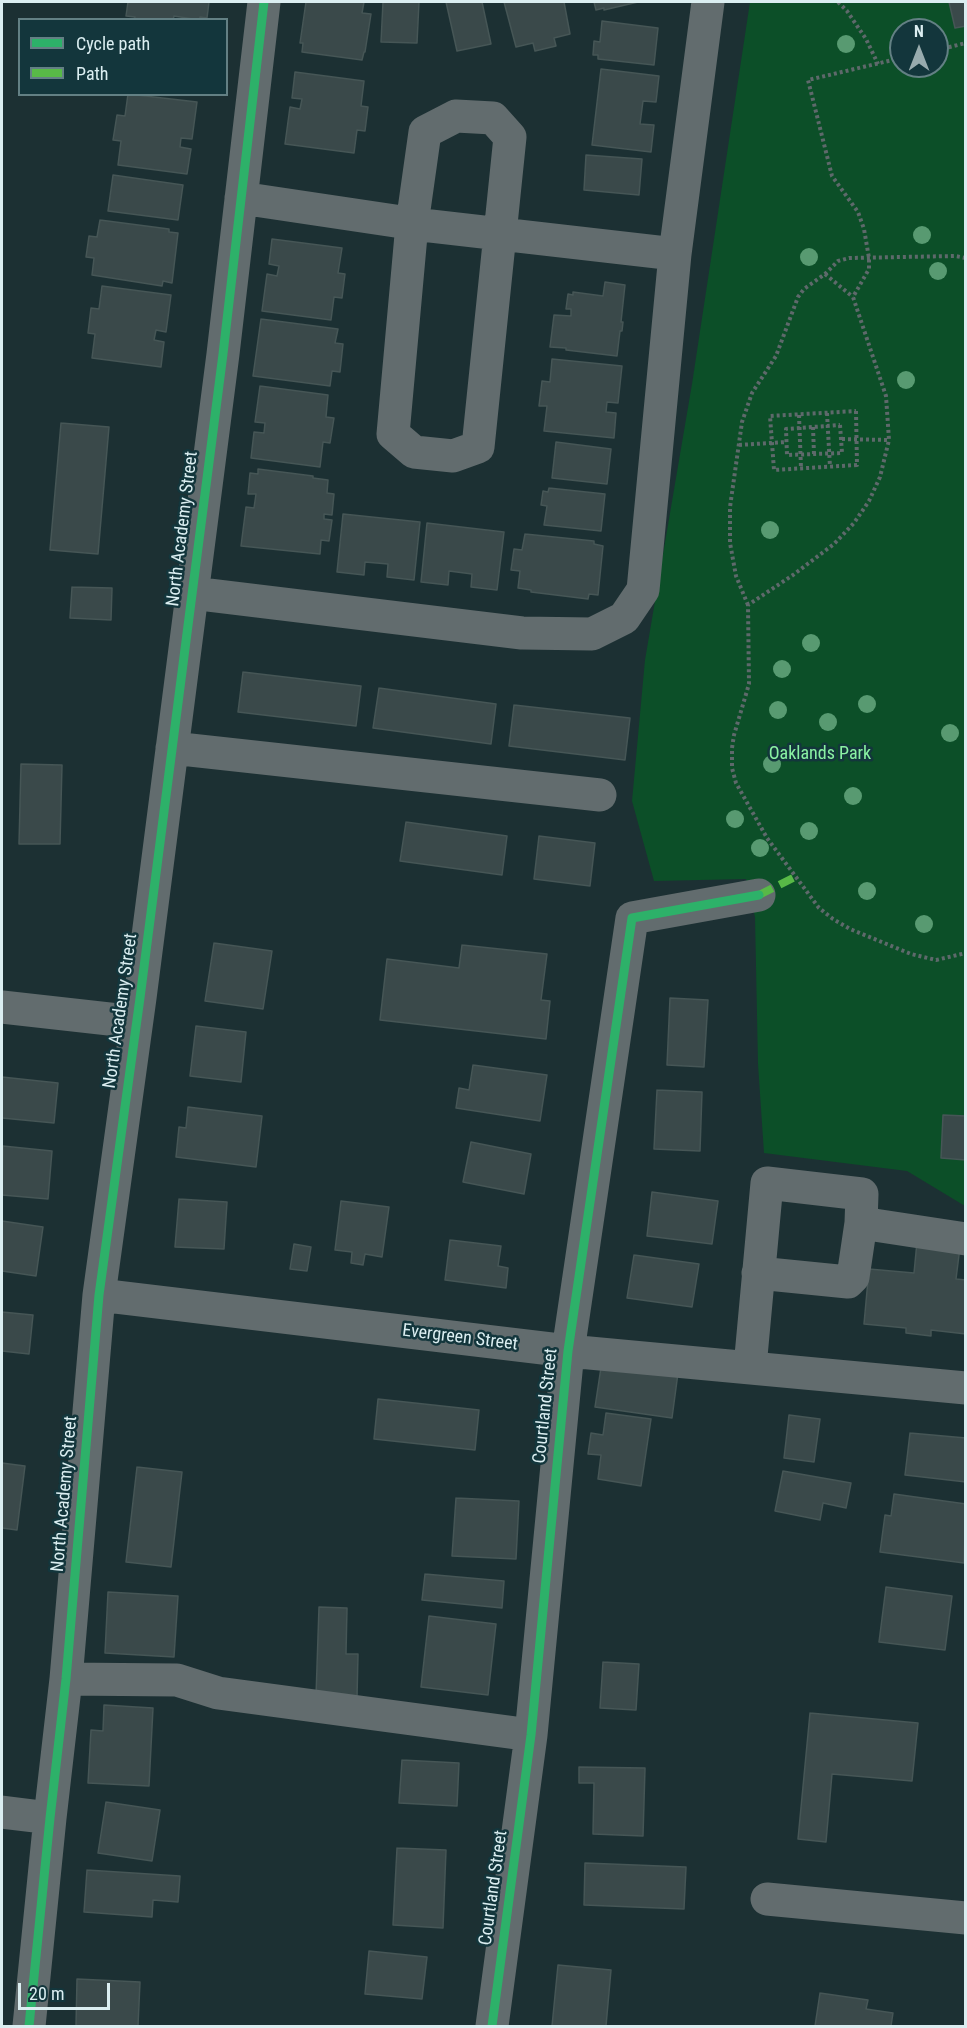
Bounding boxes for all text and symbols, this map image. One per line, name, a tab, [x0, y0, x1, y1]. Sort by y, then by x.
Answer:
legend	[18, 18, 228, 96]
north arrow	[889, 18, 949, 78]
text: N	[914, 22, 924, 41]
text: Cycle path	[76, 33, 150, 54]
text: Path	[76, 63, 109, 84]
street label: North Academy Street	[163, 450, 203, 608]
park label: Oaklands Park	[769, 743, 871, 765]
street label: North Academy Street	[99, 932, 143, 1090]
street label: Evergreen Street	[401, 1320, 519, 1356]
street label: Courtland Street	[529, 1347, 563, 1465]
street label: North Academy Street	[47, 1415, 83, 1573]
street label: Courtland Street	[475, 1829, 513, 1947]
scale bar	[21, 1971, 112, 2009]
text: 20 m	[29, 1983, 64, 2004]

